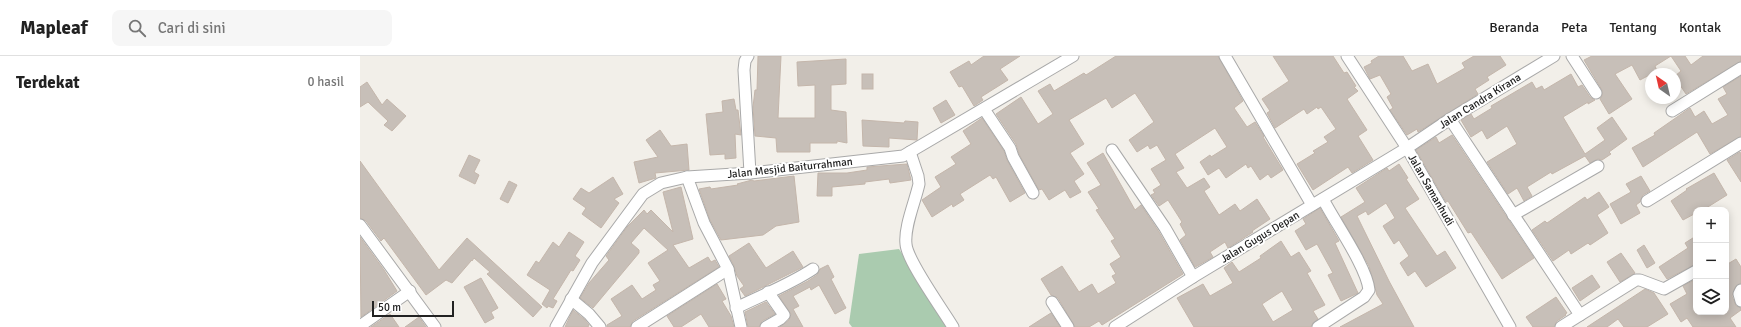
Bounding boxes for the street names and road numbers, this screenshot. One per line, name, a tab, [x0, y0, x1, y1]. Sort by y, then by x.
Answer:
street label: Jalan Candra Kirana	[1437, 70, 1524, 131]
street label: Jalan Samanhudi	[1405, 152, 1457, 228]
street label: Jalan Mesjid Baiturrahman	[727, 155, 853, 181]
street label: Jalan Gugus Depan	[1218, 208, 1302, 266]

